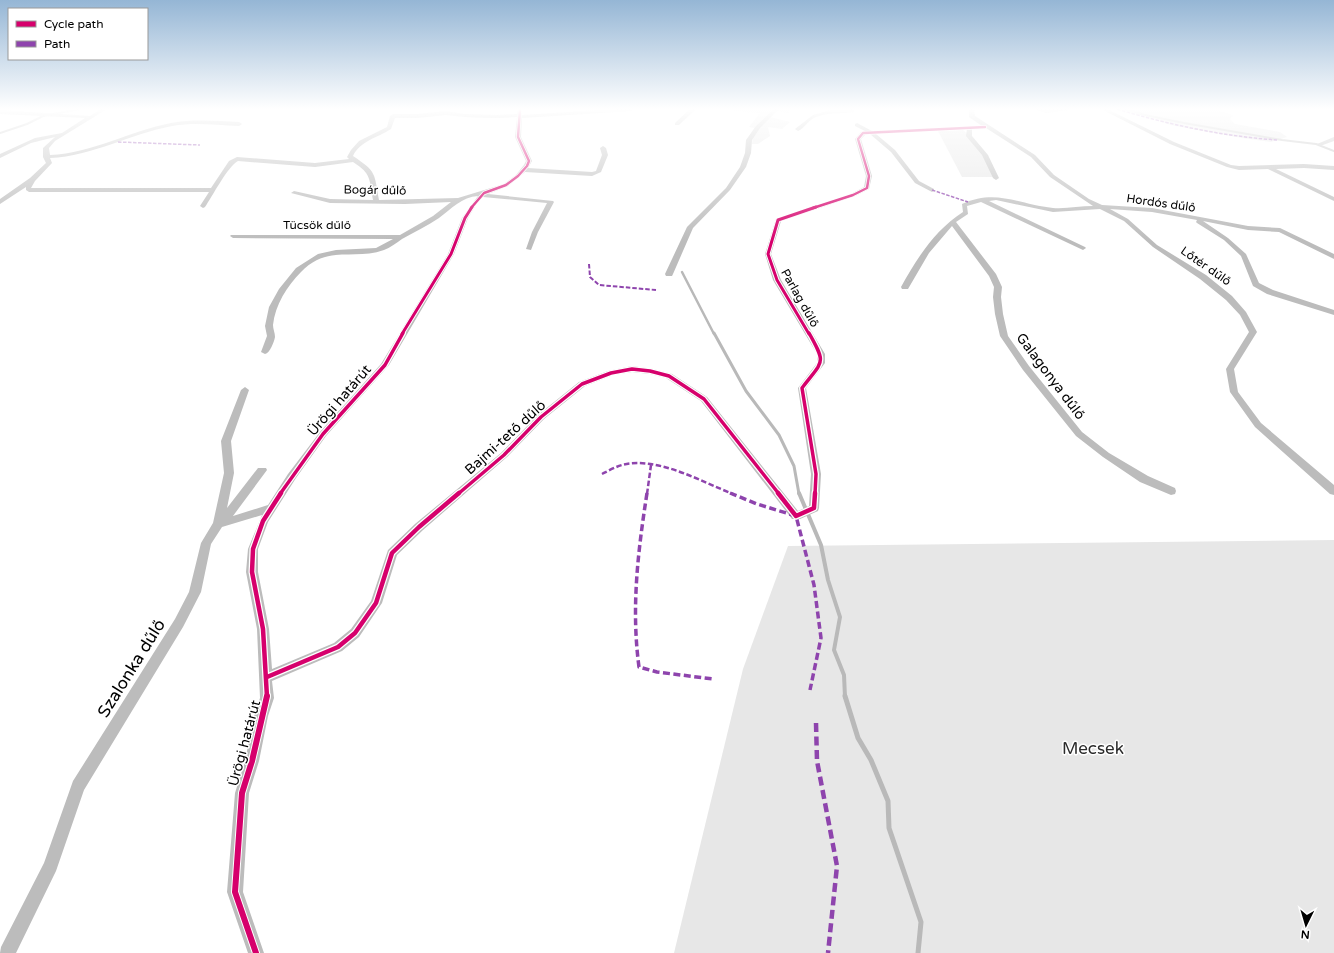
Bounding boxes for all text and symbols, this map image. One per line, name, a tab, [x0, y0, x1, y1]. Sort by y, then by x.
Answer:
legend	[8, 8, 148, 60]
text: Cycle path	[44, 17, 103, 31]
text: Path	[44, 37, 70, 51]
street label: Bogár dűlő	[344, 182, 406, 198]
street label: Hordós dűlő	[1126, 191, 1196, 215]
street label: Tücsök dűlő	[283, 218, 351, 232]
street label: Lőtér dűlő	[1178, 244, 1234, 288]
street label: Parlag dűlő	[778, 266, 822, 330]
street label: Galagonya dűlő	[1013, 330, 1089, 423]
street label: Ürögi határút	[304, 361, 375, 439]
street label: Bajmi-tető dűlő	[461, 397, 549, 478]
street label: Szalonka dűlő	[93, 615, 170, 721]
street label: Ürögi határút	[225, 697, 264, 788]
park label: Mecsek	[1062, 738, 1124, 759]
north arrow	[1286, 905, 1326, 945]
text: N	[1300, 928, 1310, 941]

